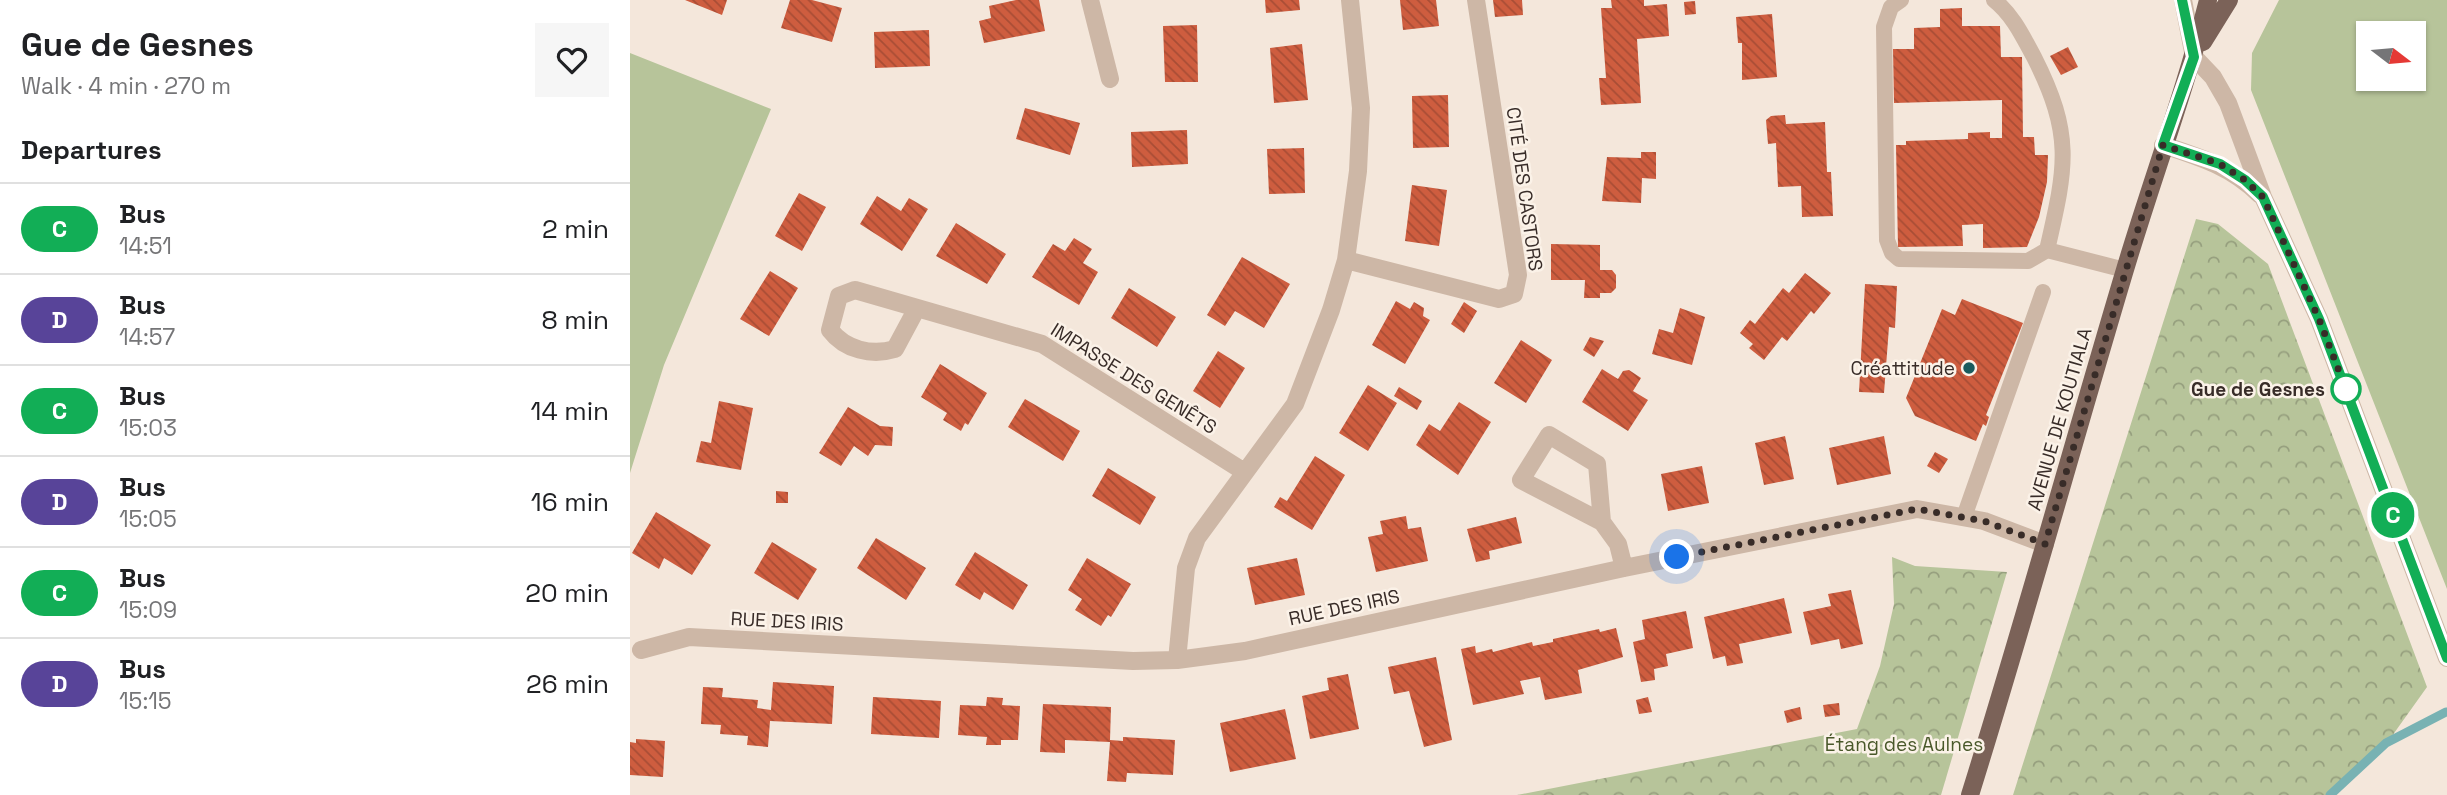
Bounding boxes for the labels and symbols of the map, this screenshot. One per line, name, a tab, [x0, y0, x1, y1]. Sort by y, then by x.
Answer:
north arrow	[2356, 21, 2426, 91]
street label: CITÉ DES CASTORS	[1501, 105, 1548, 273]
street label: IMPASSE DES GENÊTS	[1046, 317, 1221, 440]
street label: AVENUE DE KOUTIALA	[2021, 325, 2098, 513]
place label: Créattitude	[1850, 356, 1955, 381]
marker: Créattitude	[1961, 360, 1977, 376]
marker: Gue de Gesnes	[2331, 374, 2361, 404]
place label: Gue de Gesnes	[2191, 377, 2325, 402]
line badge: C	[2370, 492, 2416, 538]
your location	[1659, 539, 1694, 574]
street label: RUE DES IRIS	[1286, 584, 1402, 631]
street label: RUE DES IRIS	[730, 606, 844, 637]
park label: Étang des Aulnes	[1825, 732, 1983, 757]

